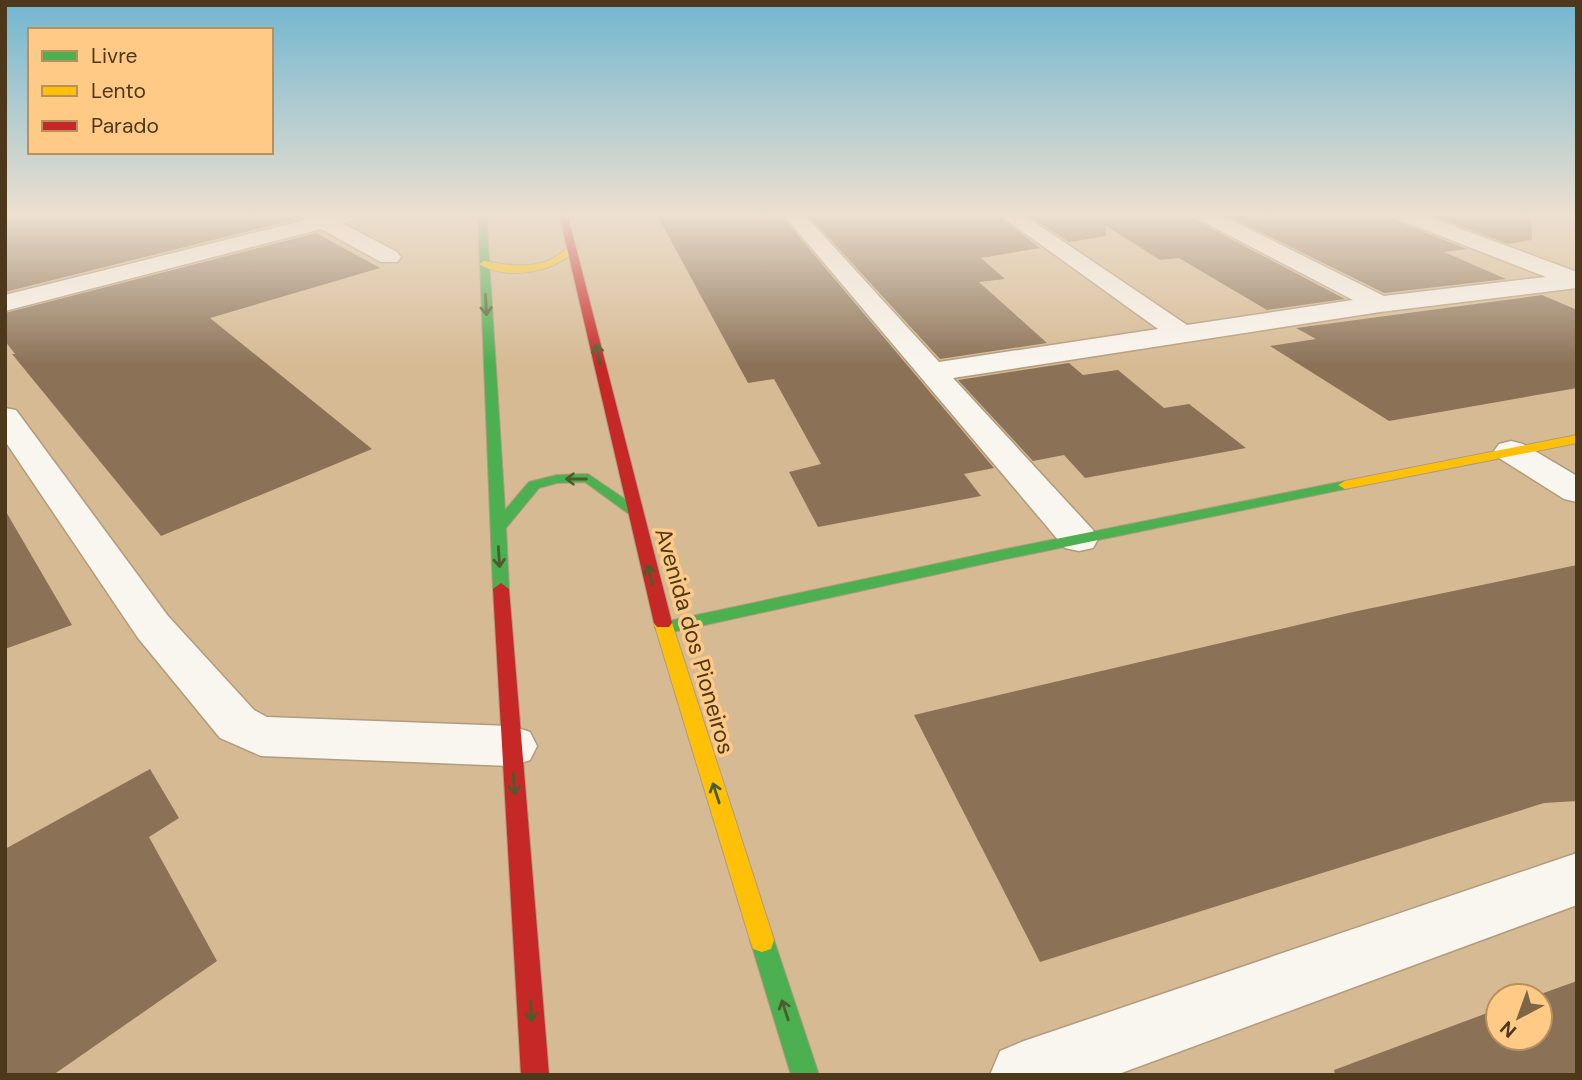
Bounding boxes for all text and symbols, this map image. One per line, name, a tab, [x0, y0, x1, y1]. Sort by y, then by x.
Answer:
legend	[28, 28, 273, 154]
text: Livre	[91, 42, 138, 70]
text: Lento	[91, 77, 146, 105]
text: Parado	[91, 112, 159, 140]
one-way arrow	[480, 294, 493, 317]
one-way arrow	[591, 343, 604, 366]
one-way arrow	[565, 472, 588, 486]
street label: Avenida dos Pioneiros	[648, 525, 742, 757]
one-way arrow	[493, 545, 506, 568]
one-way arrow	[643, 564, 656, 587]
one-way arrow	[508, 772, 521, 795]
one-way arrow	[709, 782, 722, 804]
north arrow	[1484, 982, 1554, 1052]
one-way arrow	[525, 999, 538, 1022]
one-way arrow	[778, 999, 790, 1021]
text: N	[1495, 1015, 1522, 1043]

